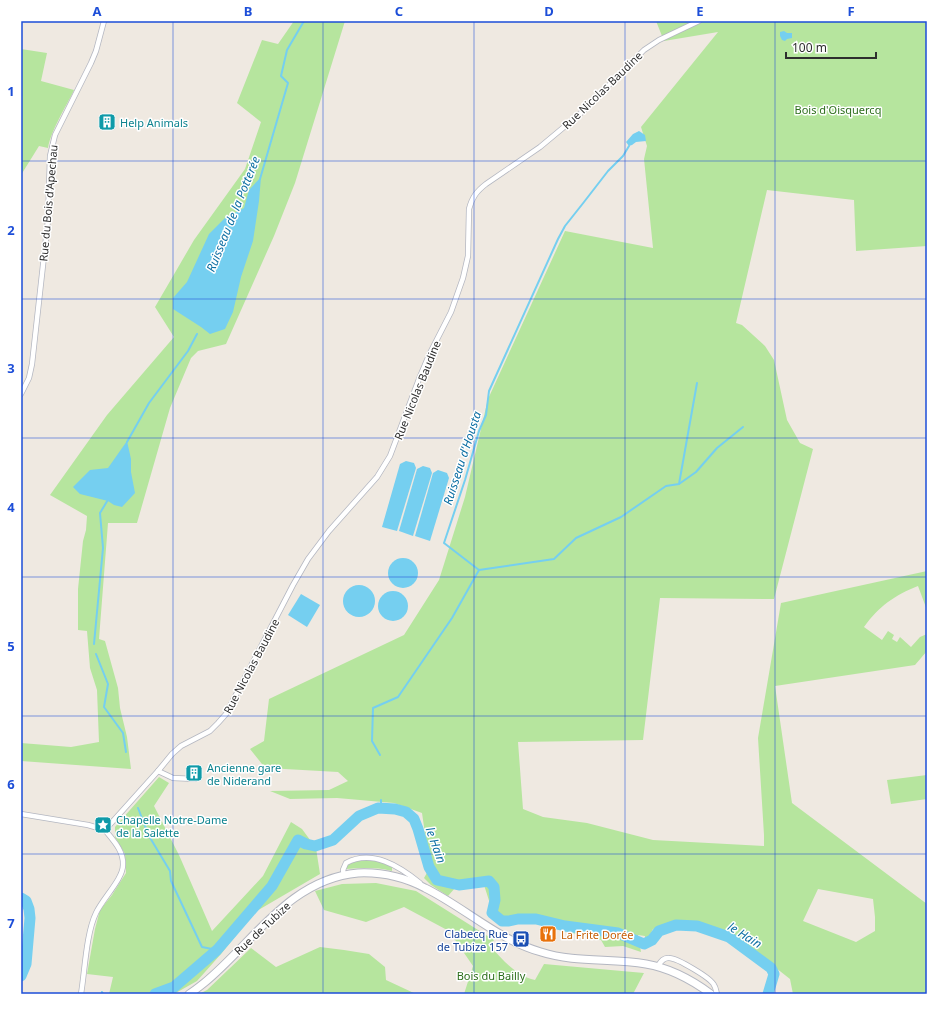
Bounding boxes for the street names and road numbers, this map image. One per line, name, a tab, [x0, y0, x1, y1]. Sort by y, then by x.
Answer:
street label: Rue Nicolas Baudine	[559, 48, 645, 132]
street label: Rue du Bois d'Apechau	[35, 144, 61, 262]
street label: Rue Nicolas Baudine	[390, 338, 444, 442]
street label: Rue Nicolas Baudine	[220, 616, 282, 716]
street label: Rue de Tubize	[231, 898, 293, 958]

